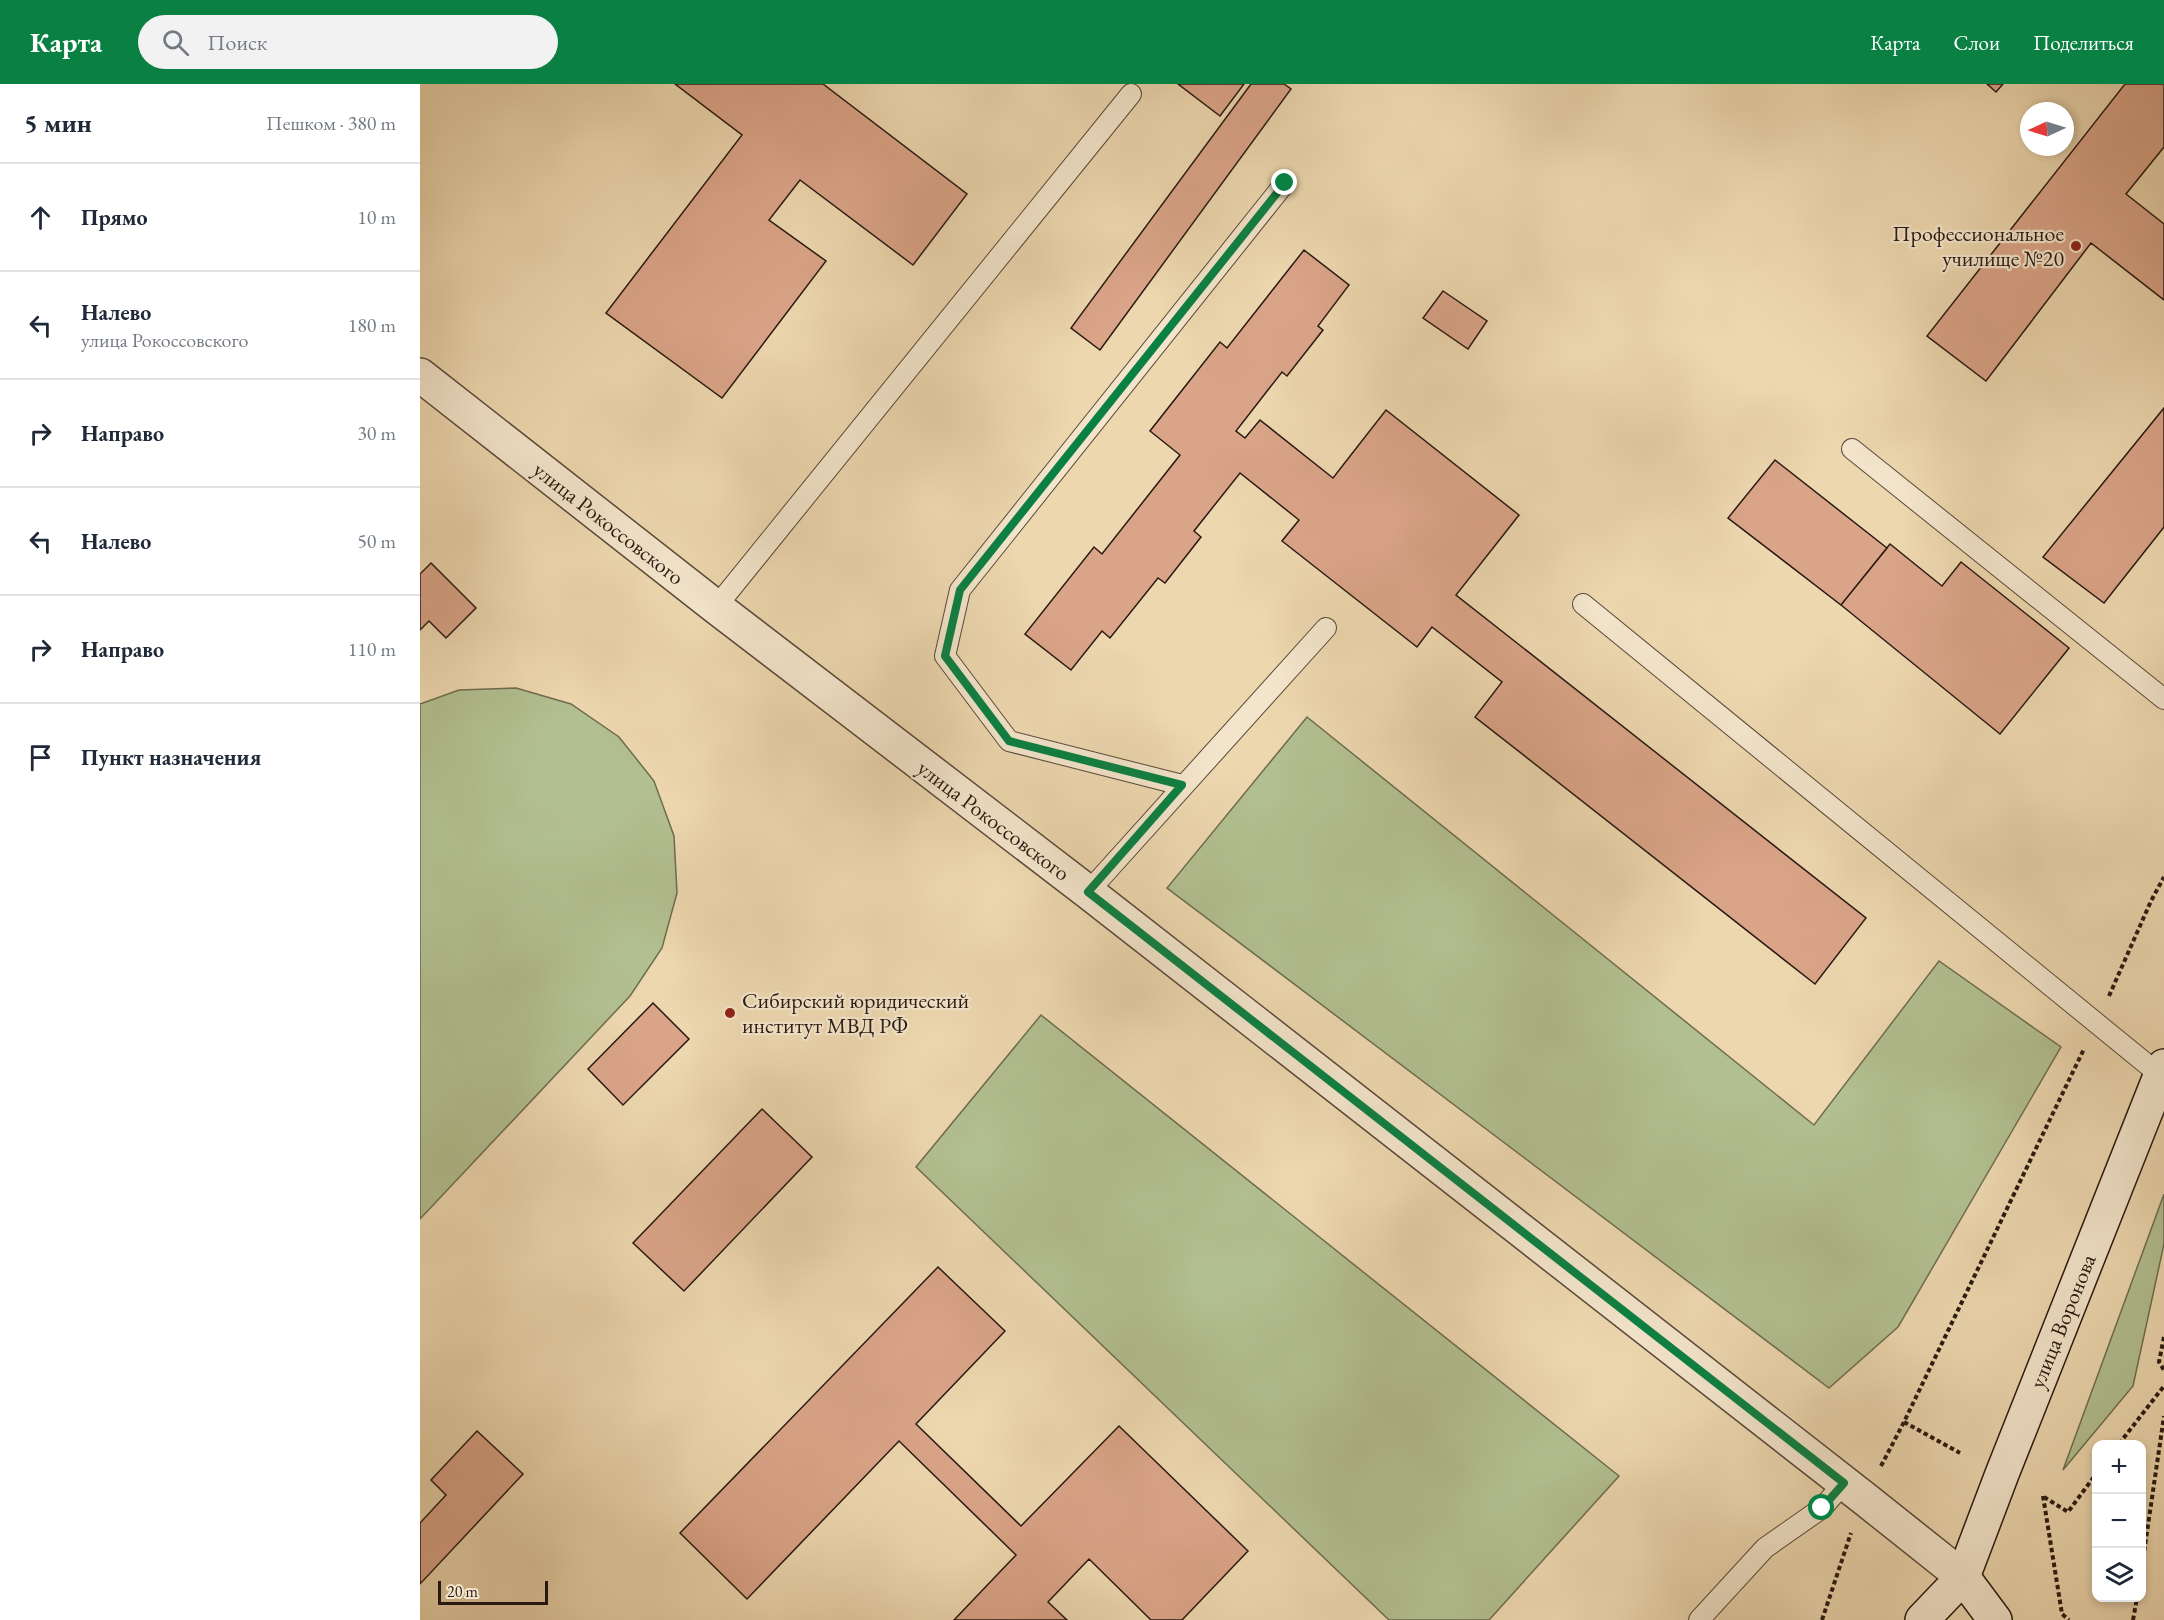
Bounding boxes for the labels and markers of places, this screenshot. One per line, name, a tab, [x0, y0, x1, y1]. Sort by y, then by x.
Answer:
place label: Профессиональное училище №20	[1892, 219, 2064, 273]
marker: Профессиональное училище №20	[2069, 239, 2083, 253]
place label: Сибирский юридический институт МВД РФ	[742, 986, 970, 1040]
marker: Сибирский юридический институт МВД РФ	[723, 1006, 737, 1020]

